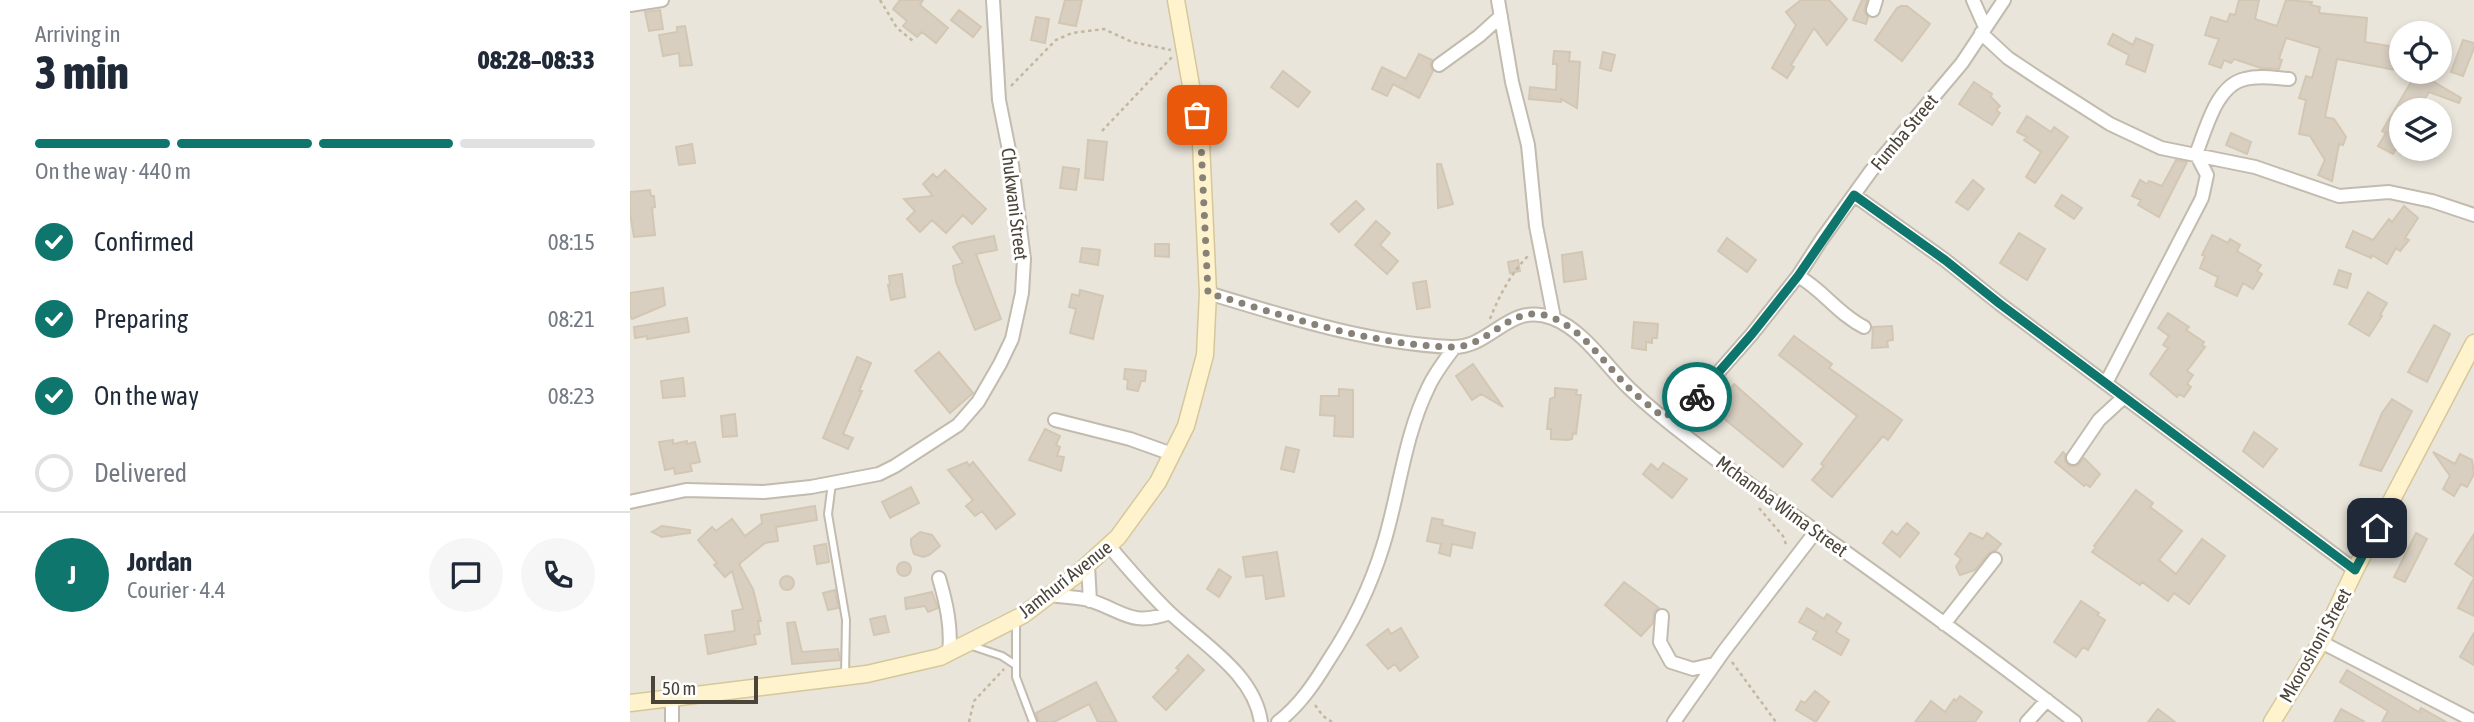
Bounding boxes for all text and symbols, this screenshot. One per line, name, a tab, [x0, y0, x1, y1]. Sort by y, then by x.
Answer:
text: Arriving in	[35, 21, 121, 47]
map controls	[2389, 21, 2452, 161]
button: locate	[2389, 21, 2452, 84]
text: 08:28–08:33	[478, 45, 595, 75]
text: 3 min	[35, 46, 129, 99]
pin	[1167, 85, 1227, 145]
street label: Fumba Street	[1866, 90, 1942, 174]
icon: bag	[1178, 96, 1216, 134]
button: layers	[2389, 98, 2452, 161]
street label: Chukwani Street	[997, 146, 1033, 262]
text: On the way · 440 m	[35, 158, 191, 184]
icon: check	[35, 223, 73, 261]
text: Confirmed	[94, 227, 194, 257]
text: 08:15	[548, 229, 595, 255]
icon: check	[35, 300, 73, 338]
text: Preparing	[94, 304, 188, 334]
text: 08:21	[548, 306, 595, 332]
courier	[1662, 362, 1732, 432]
icon: check	[35, 377, 73, 415]
icon: bike	[1678, 378, 1716, 416]
text: On the way	[94, 381, 199, 411]
text: 08:23	[548, 383, 595, 409]
street label: Mchamba Wima Street	[1712, 451, 1852, 561]
text: Delivered	[94, 458, 187, 488]
pin	[2347, 498, 2407, 558]
icon: home	[2358, 509, 2396, 547]
street label: Jamhuri Avenue	[1014, 536, 1116, 622]
button: chat	[429, 538, 503, 612]
button: phone	[521, 538, 595, 612]
text: Jordan	[127, 547, 192, 577]
text: J	[68, 560, 76, 590]
text: Courier · 4.4	[127, 577, 226, 603]
street label: Mkoroshoni Street	[2275, 584, 2355, 706]
scale bar	[651, 673, 758, 705]
text: 50 m	[662, 677, 696, 699]

